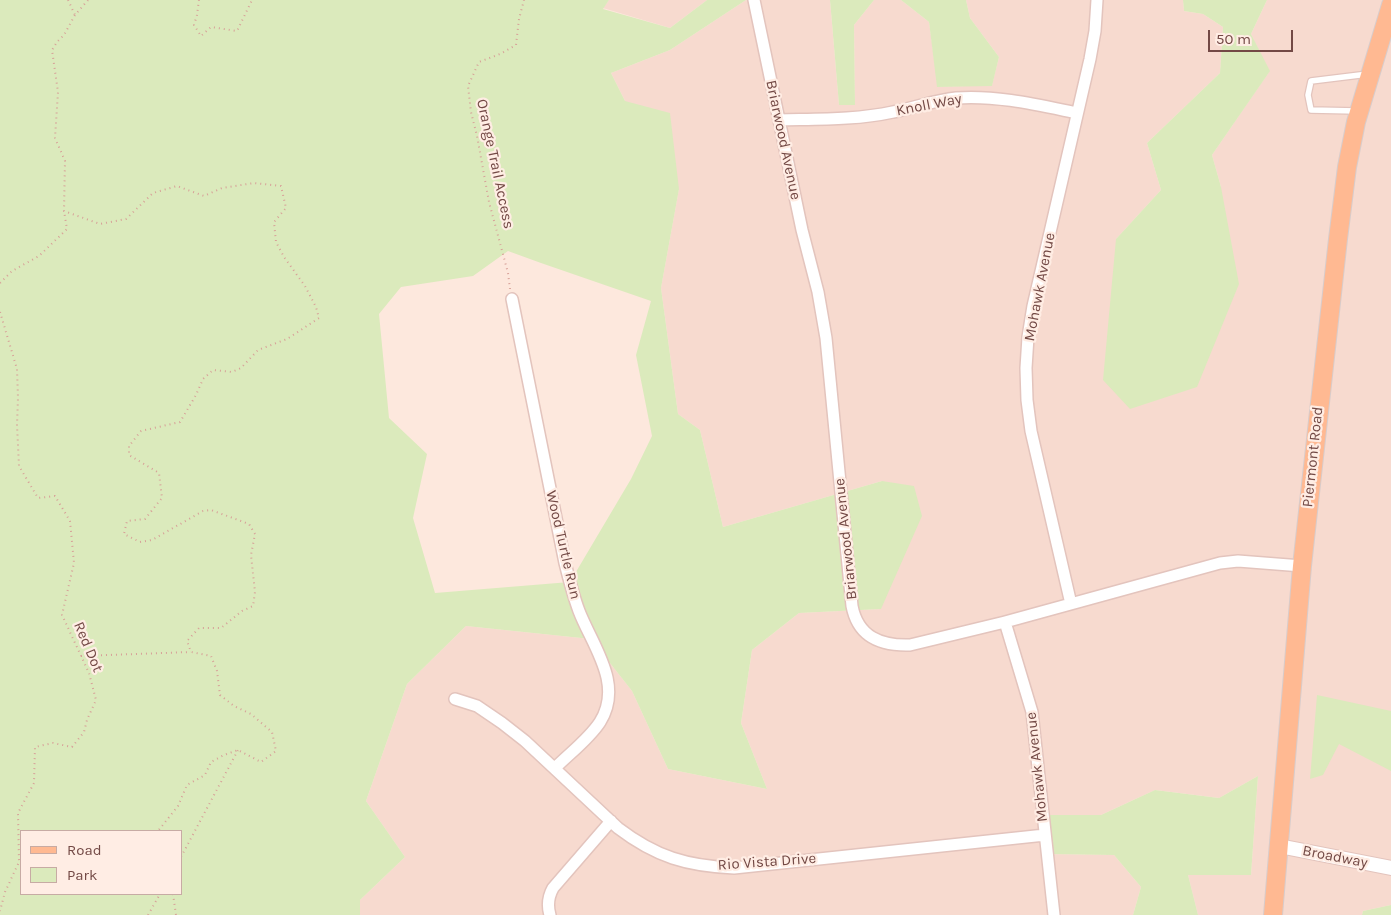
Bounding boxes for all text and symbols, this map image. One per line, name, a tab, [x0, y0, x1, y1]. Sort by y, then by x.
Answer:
scale bar	[1211, 20, 1296, 52]
text: 50 m	[1216, 30, 1251, 48]
street label: Briarwood Avenue	[762, 78, 804, 202]
street label: Knoll Way	[895, 90, 963, 120]
street label: Orange Trail Access	[472, 98, 518, 230]
street label: Mohawk Avenue	[1021, 231, 1059, 343]
street label: Piermont Road	[1299, 406, 1327, 508]
street label: Briarwood Avenue	[831, 477, 861, 601]
street label: Wood Turtle Run	[542, 489, 584, 601]
street label: Red Dot	[69, 619, 107, 675]
street label: Mohawk Avenue	[1022, 711, 1052, 823]
legend	[20, 830, 182, 895]
text: Road	[67, 841, 102, 859]
street label: Broadway	[1301, 842, 1369, 872]
street label: Rio Vista Drive	[717, 850, 817, 874]
text: Park	[67, 866, 97, 884]

